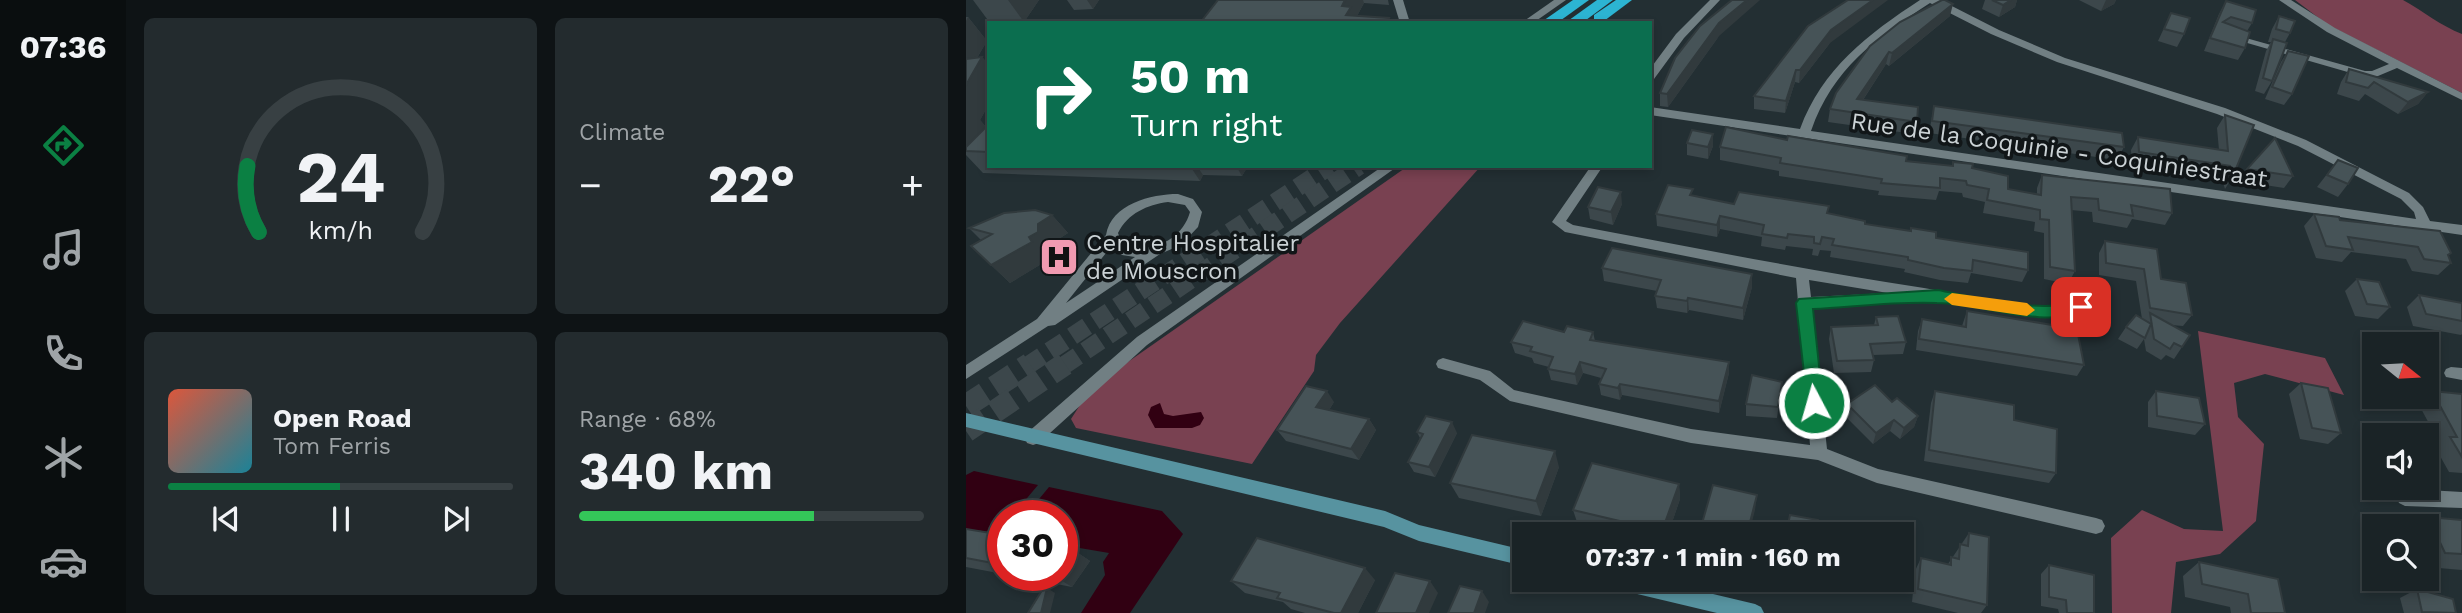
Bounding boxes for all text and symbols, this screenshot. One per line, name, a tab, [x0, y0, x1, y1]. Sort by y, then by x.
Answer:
text: 07:36	[19, 28, 107, 66]
text: 50 m	[1130, 47, 1250, 105]
icon: right	[1015, 49, 1106, 140]
text: Turn right	[1130, 106, 1282, 144]
street label: Rue de la Coquinie - Coquiniestraat	[1849, 107, 2269, 193]
text: Climate	[579, 119, 665, 146]
icon: directions	[39, 121, 88, 170]
text: 24	[296, 134, 385, 220]
text: 22°	[708, 154, 795, 215]
text: −	[579, 163, 602, 207]
text: +	[901, 163, 924, 207]
text: km/h	[308, 216, 373, 245]
icon: music	[39, 225, 88, 274]
place label: Centre Hospitalier de Mouscron	[1086, 229, 1300, 285]
hospital icon: Centre Hospitalier de Mouscron	[1038, 236, 1080, 278]
pin	[2051, 277, 2111, 337]
icon: arrive	[2062, 288, 2100, 326]
icon: phone	[39, 329, 88, 378]
north arrow	[2362, 332, 2440, 410]
map controls	[2362, 332, 2439, 591]
position arrow	[1777, 366, 1851, 440]
text: Open Road	[273, 403, 411, 433]
text: Range · 68%	[579, 406, 716, 433]
button: sound	[2362, 423, 2439, 500]
icon: climate	[39, 433, 88, 482]
text: Tom Ferris	[273, 433, 391, 460]
text: 340 km	[579, 441, 773, 502]
icon: previous	[207, 500, 245, 538]
icon: pause	[322, 500, 360, 538]
icon: next	[437, 500, 475, 538]
speed limit sign: 30	[987, 500, 1078, 591]
button: search	[2362, 514, 2439, 591]
icon: car	[39, 537, 88, 586]
text: 07:37 · 1 min · 160 m	[1585, 542, 1841, 572]

